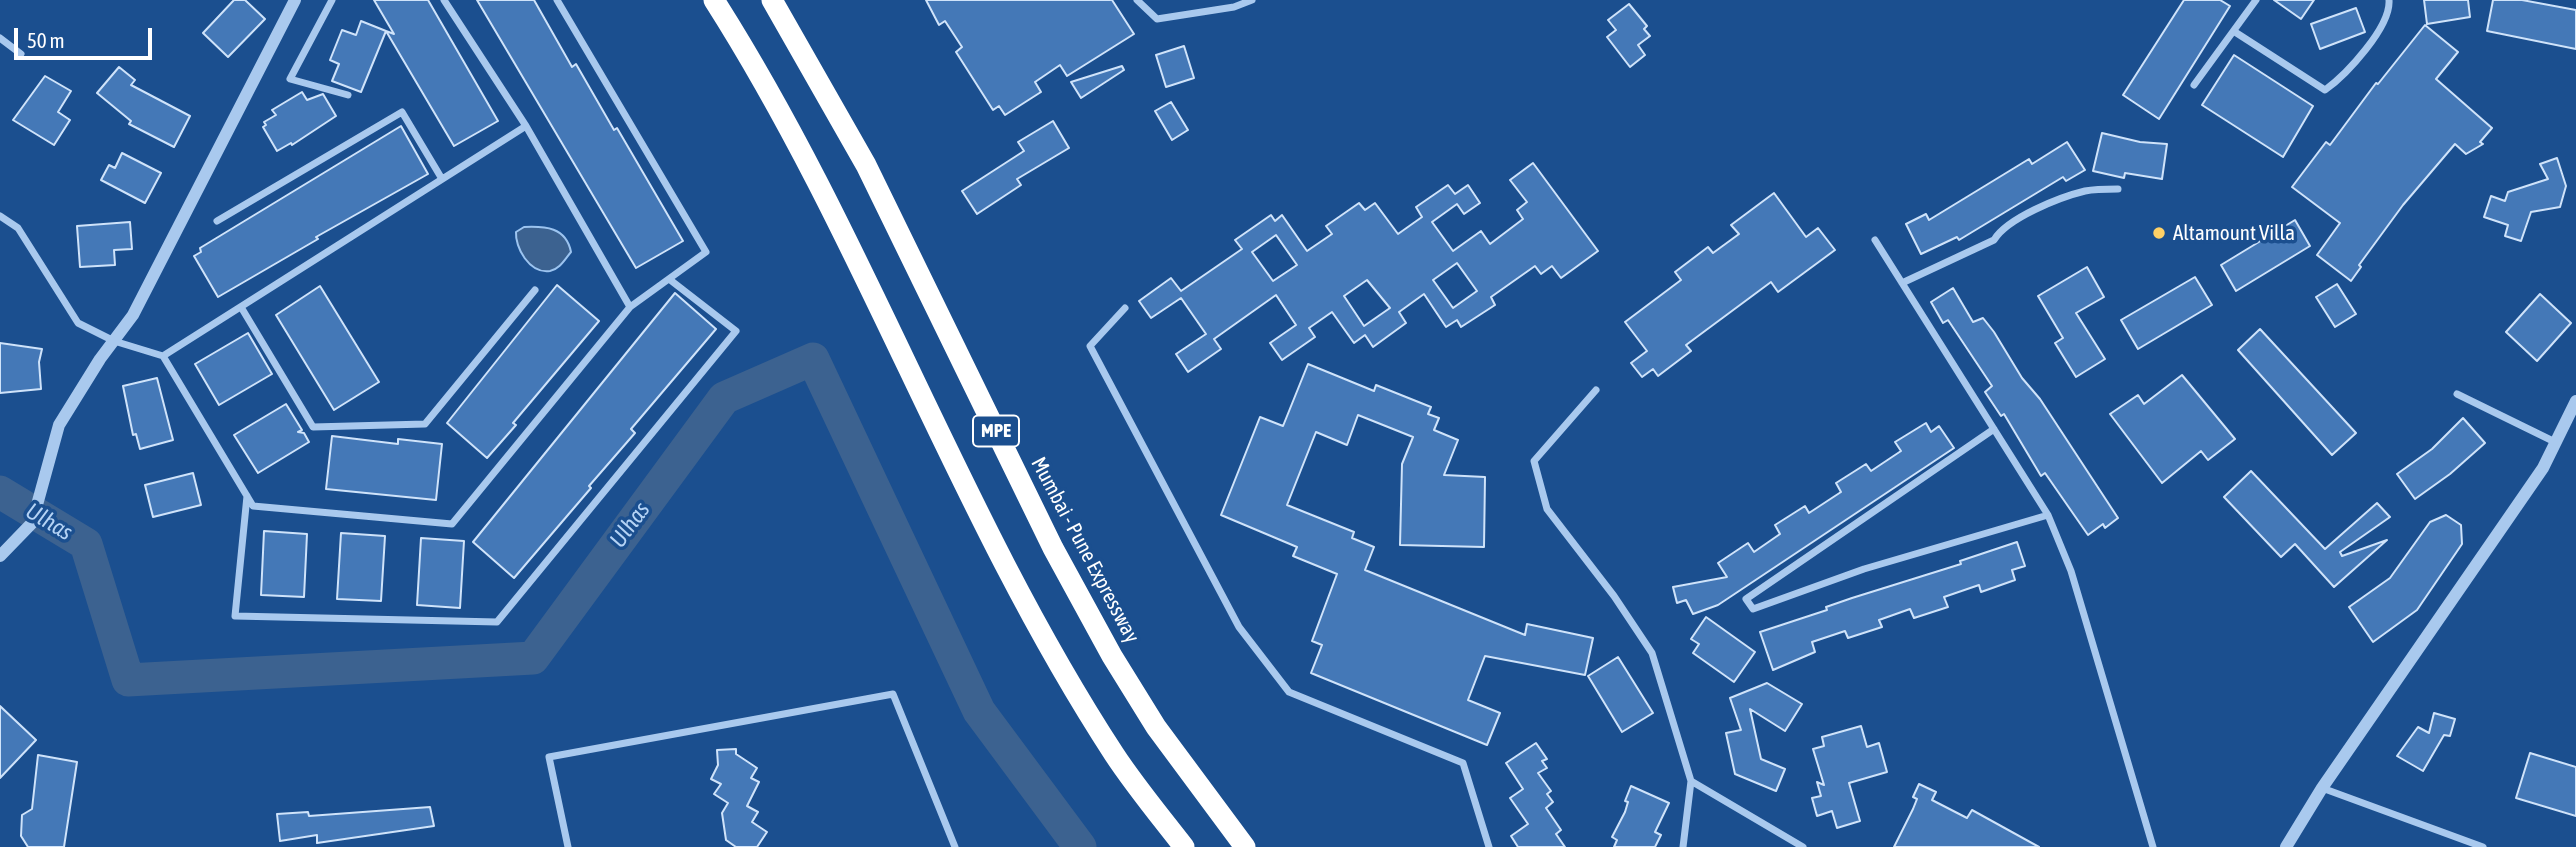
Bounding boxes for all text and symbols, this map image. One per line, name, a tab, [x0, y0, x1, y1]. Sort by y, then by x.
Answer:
scale bar	[18, 14, 156, 58]
text: 50 m	[27, 28, 65, 52]
place label: Altamount Villa	[2173, 220, 2295, 246]
marker: Altamount Villa	[2151, 225, 2167, 241]
road number: MPE	[973, 416, 1019, 446]
street label: Mumbai - Pune Expressway	[1025, 453, 1145, 647]
water label: Ulhas	[21, 497, 77, 547]
water label: Ulhas	[604, 497, 656, 553]

